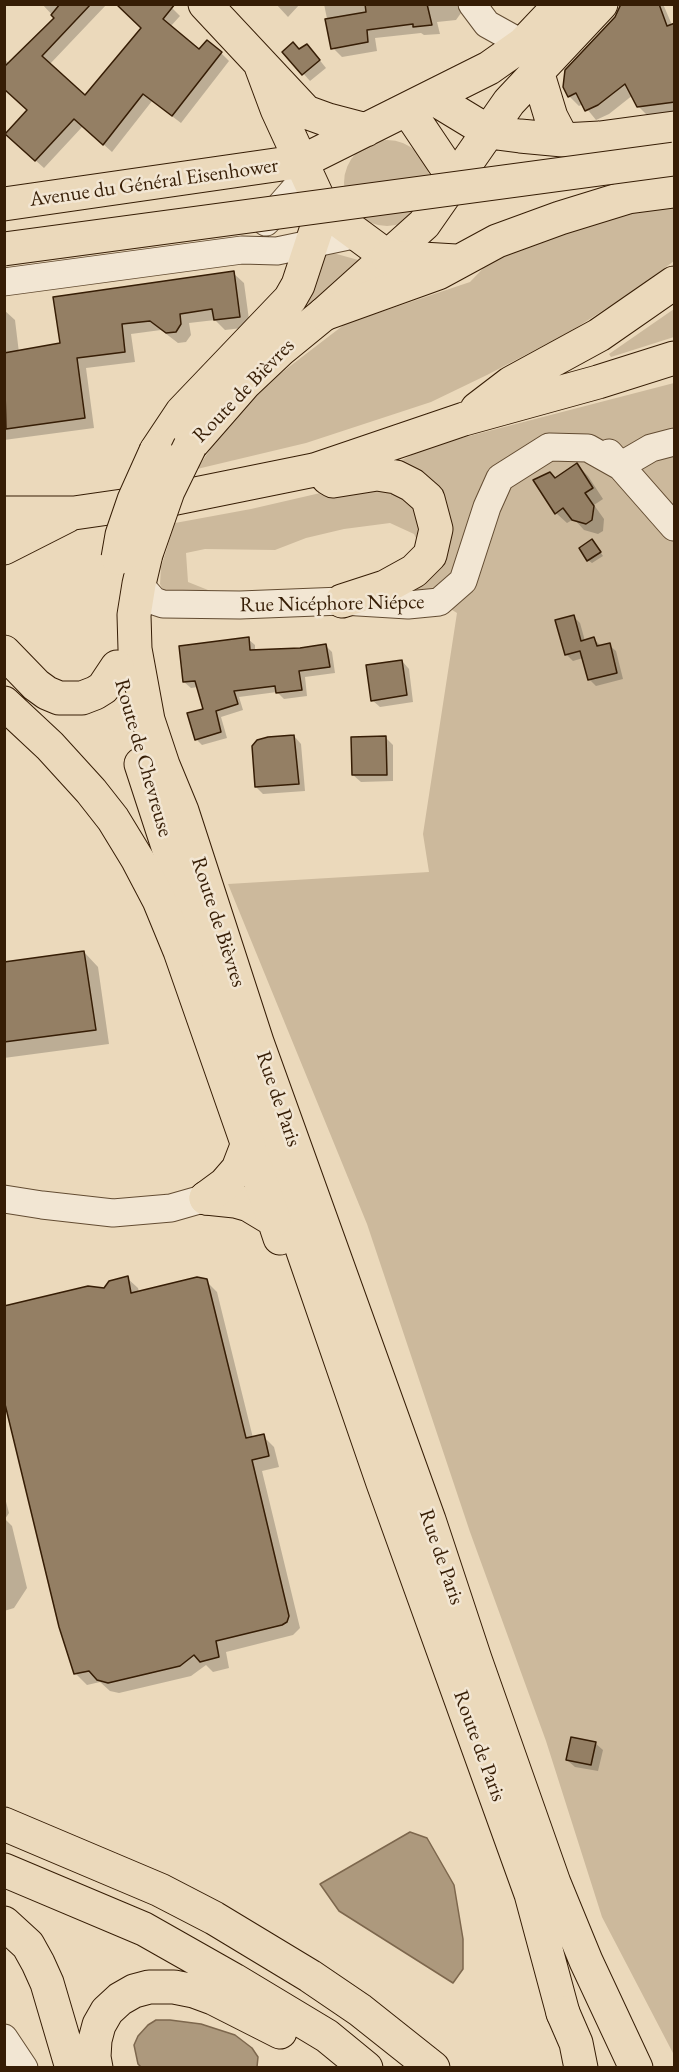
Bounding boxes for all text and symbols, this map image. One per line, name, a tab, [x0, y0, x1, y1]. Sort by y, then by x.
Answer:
street label: Avenue du Général Eisenhower	[28, 153, 280, 213]
street label: Route de Bièvres	[188, 334, 300, 448]
street label: Rue Nicéphore Niépce	[239, 590, 425, 618]
street label: Route de Chevreuse	[108, 676, 178, 840]
street label: Route de Bièvres	[185, 854, 251, 990]
street label: Rue de Paris	[250, 1048, 306, 1150]
street label: Rue de Paris	[413, 1506, 469, 1608]
street label: Route de Paris	[447, 1687, 511, 1805]

